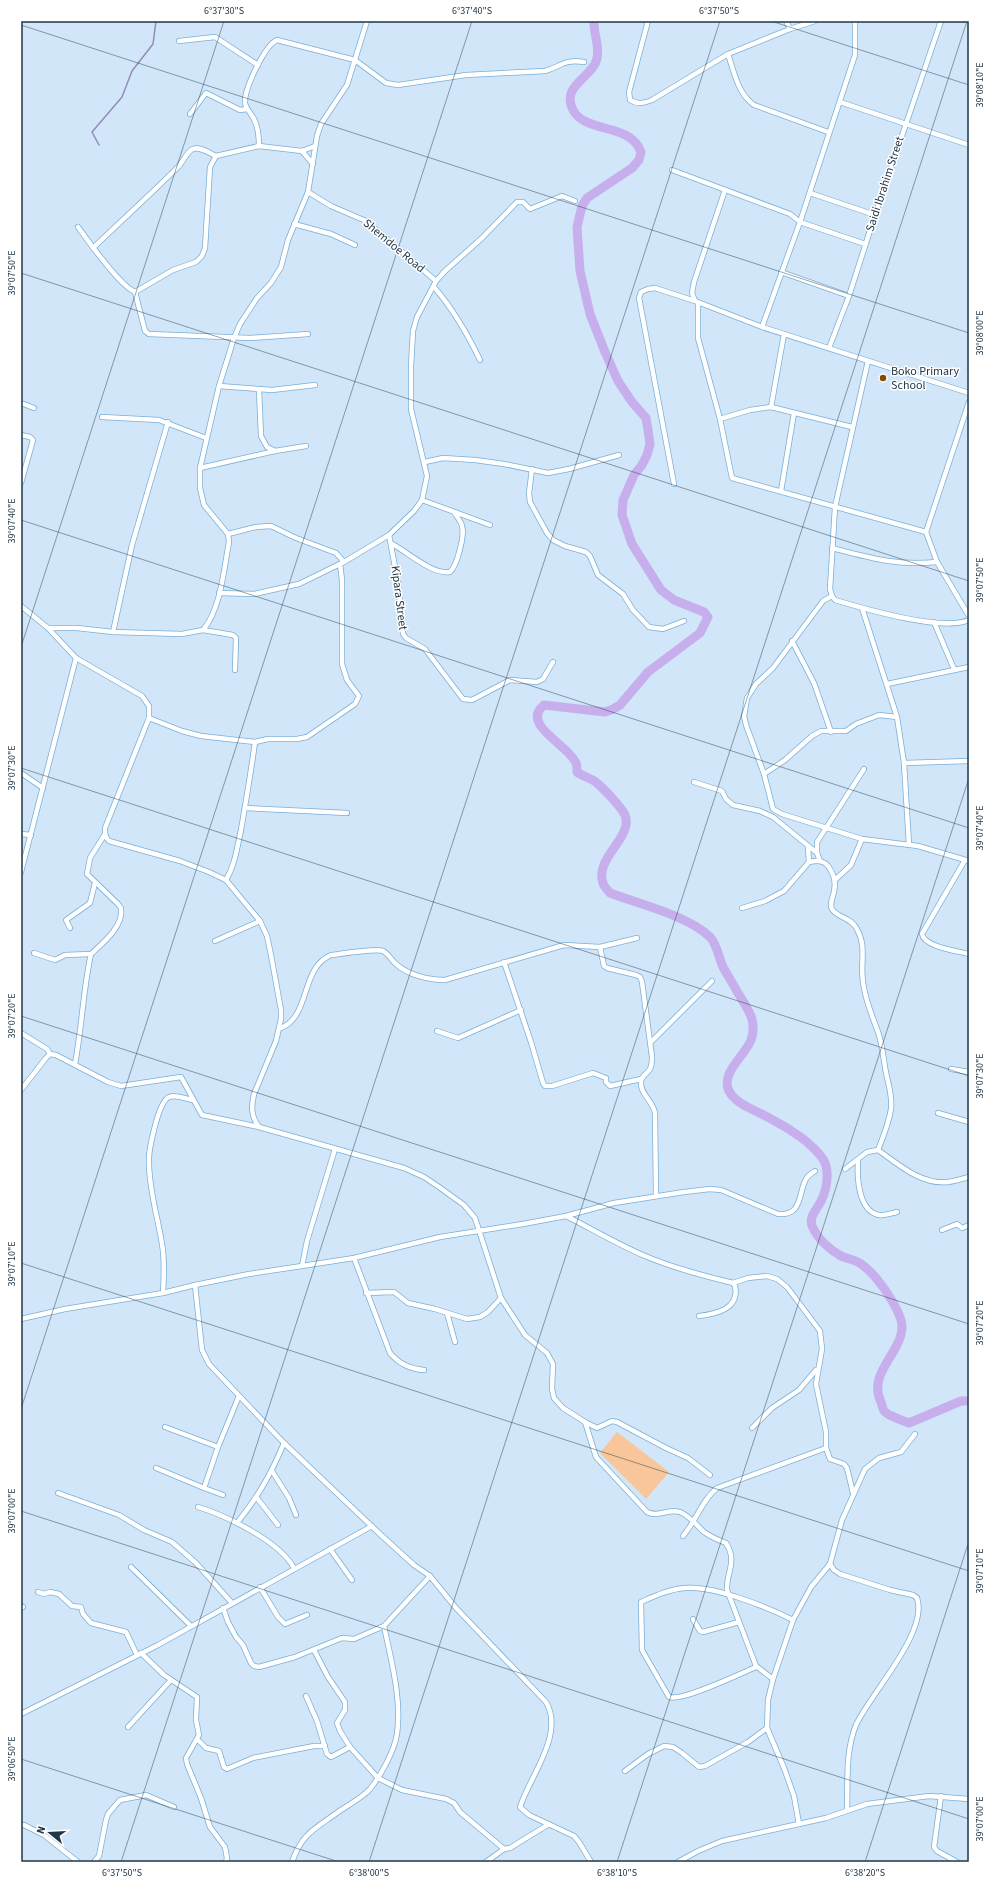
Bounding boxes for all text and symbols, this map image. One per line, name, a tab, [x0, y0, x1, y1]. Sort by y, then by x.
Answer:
text: 6°37'30"S	[204, 4, 244, 18]
text: 6°37'40"S	[452, 4, 492, 18]
text: 6°37'50"S	[699, 4, 739, 18]
text: 39°08'10"E	[973, 62, 987, 108]
street label: Saidi Ibrahim Street	[862, 134, 908, 234]
street label: Shemdoe Road	[359, 215, 429, 277]
text: 39°07'50"E	[5, 250, 19, 296]
text: 39°08'00"E	[973, 310, 987, 356]
place label: Boko Primary School	[891, 363, 960, 394]
marker: Boko Primary School	[878, 373, 888, 383]
text: 39°07'40"E	[5, 498, 19, 544]
text: 39°07'50"E	[973, 557, 987, 603]
street label: Kipara Street	[387, 565, 411, 631]
text: 39°07'30"E	[5, 745, 19, 791]
text: 39°07'40"E	[973, 805, 987, 851]
text: 39°07'20"E	[5, 993, 19, 1039]
text: 39°07'30"E	[973, 1053, 987, 1099]
text: 39°07'10"E	[5, 1241, 19, 1287]
text: 39°07'20"E	[973, 1300, 987, 1346]
text: 39°07'00"E	[5, 1488, 19, 1534]
text: 39°07'10"E	[973, 1548, 987, 1594]
text: 39°06'50"E	[5, 1736, 19, 1782]
text: 39°07'00"E	[973, 1796, 987, 1842]
north arrow	[30, 1813, 70, 1853]
text: N	[33, 1824, 49, 1836]
text: 6°37'50"S	[102, 1866, 142, 1880]
text: 6°38'00"S	[349, 1866, 389, 1880]
text: 6°38'10"S	[597, 1866, 637, 1880]
text: 6°38'20"S	[845, 1866, 885, 1880]

